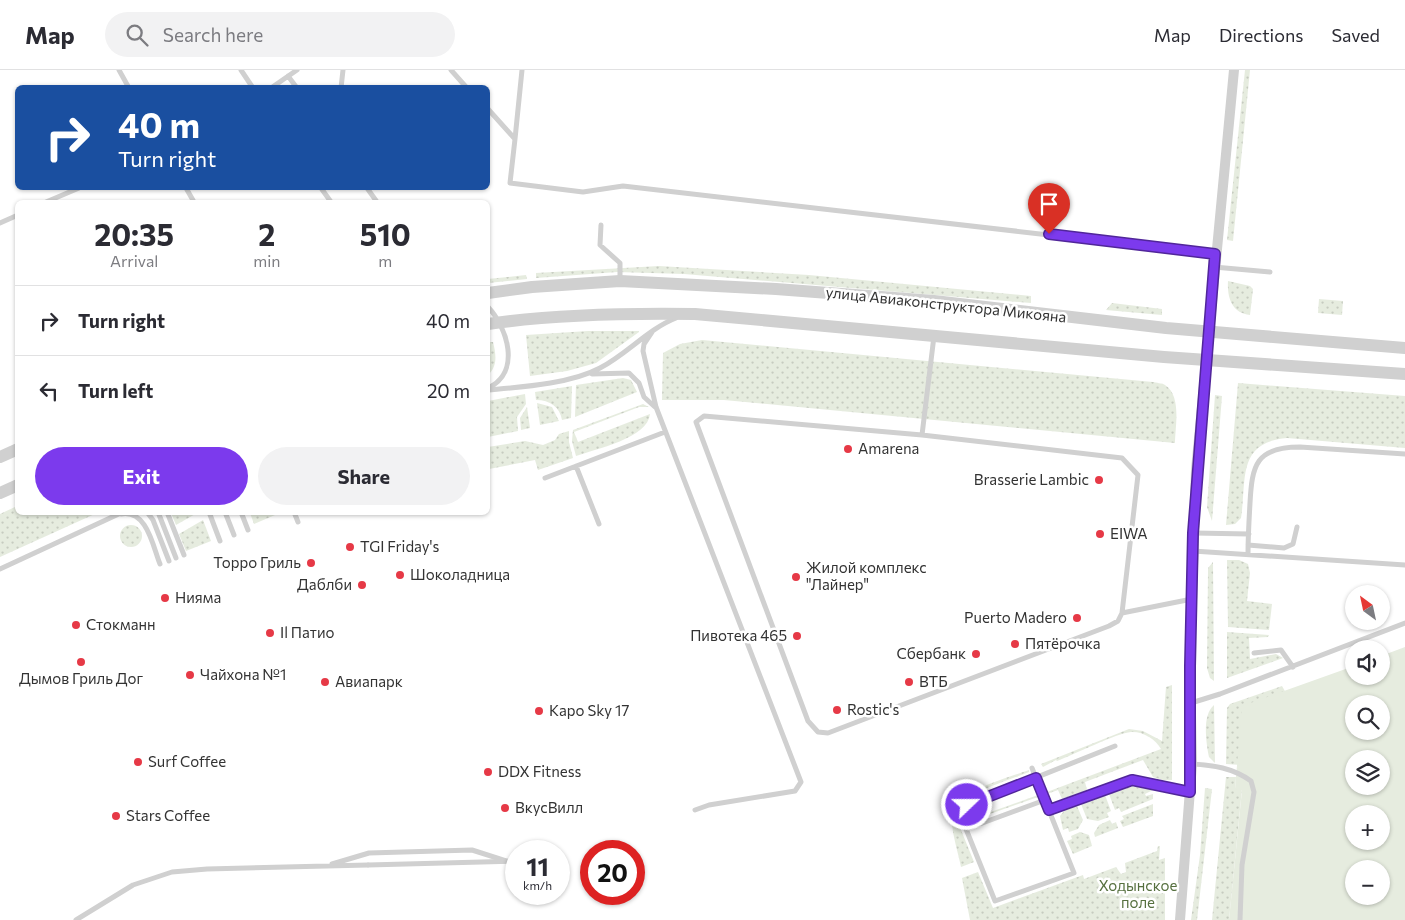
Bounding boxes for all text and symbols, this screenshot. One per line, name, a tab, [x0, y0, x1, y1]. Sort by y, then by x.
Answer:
search box	[105, 12, 455, 57]
text: Map	[25, 20, 75, 49]
icon: search	[123, 21, 151, 49]
text: Search here	[163, 23, 263, 46]
text: Map	[1154, 24, 1191, 46]
text: Directions	[1219, 24, 1303, 46]
text: Saved	[1331, 24, 1380, 46]
text: 40 m	[118, 102, 200, 145]
icon: right	[35, 105, 100, 170]
text: Turn right	[118, 145, 216, 172]
pin	[1028, 183, 1070, 234]
icon: arrive	[1035, 190, 1063, 218]
text: 20:35	[94, 215, 174, 252]
text: 2	[258, 215, 275, 252]
text: 510	[360, 215, 411, 252]
text: Arrival	[110, 251, 158, 270]
text: min	[253, 251, 280, 270]
text: m	[378, 251, 392, 270]
street label: улица Авиаконструктора Микояна	[825, 282, 1067, 326]
icon: right	[35, 307, 63, 335]
text: Turn right	[78, 309, 165, 332]
text: 40 m	[426, 309, 470, 332]
icon: left	[35, 377, 63, 405]
text: Turn left	[78, 379, 153, 402]
text: 20 m	[427, 379, 470, 402]
place label: Amarena	[858, 439, 919, 457]
marker: Amarena	[842, 443, 854, 455]
button: Exit	[35, 447, 248, 505]
button: Share	[258, 447, 470, 505]
place label: Brasserie Lambic	[974, 470, 1089, 488]
marker: Brasserie Lambic	[1093, 474, 1105, 486]
place label: EIWA	[1110, 524, 1148, 542]
marker: EIWA	[1094, 528, 1106, 540]
place label: TGI Friday's	[360, 537, 440, 555]
marker: TGI Friday's	[344, 541, 356, 553]
place label: Торро Гриль	[213, 553, 301, 571]
marker: Торро Гриль	[305, 557, 317, 569]
place label: Жилой комплекс "Лайнер"	[806, 558, 927, 593]
place label: Шоколадница	[410, 565, 510, 583]
marker: Шоколадница	[394, 569, 406, 581]
marker: Жилой комплекс "Лайнер"	[790, 571, 802, 583]
place label: Даблби	[297, 575, 352, 593]
marker: Даблби	[356, 579, 368, 591]
north arrow	[1345, 585, 1390, 630]
map controls	[1345, 585, 1390, 905]
place label: Нияма	[175, 588, 221, 606]
marker: Нияма	[159, 592, 171, 604]
place label: Puerto Madero	[964, 608, 1067, 626]
marker: Puerto Madero	[1071, 612, 1083, 624]
place label: Стокманн	[86, 615, 156, 633]
marker: Стокманн	[70, 619, 82, 631]
place label: Il Патио	[280, 623, 335, 641]
place label: Пивотека 465	[690, 626, 787, 644]
marker: Il Патио	[264, 627, 276, 639]
marker: Пивотека 465	[791, 630, 803, 642]
place label: Пятёрочка	[1025, 634, 1100, 652]
marker: Пятёрочка	[1009, 638, 1021, 650]
button: sound	[1345, 640, 1390, 685]
place label: Сбербанк	[897, 644, 966, 662]
marker: Сбербанк	[970, 648, 982, 660]
marker: Дымов Гриль Дог	[75, 656, 87, 668]
place label: Чайхона №1	[200, 665, 286, 683]
place label: Дымов Гриль Дог	[19, 669, 144, 687]
marker: Чайхона №1	[184, 669, 196, 681]
place label: Авиапарк	[335, 672, 403, 690]
place label: ВТБ	[919, 672, 948, 690]
marker: Авиапарк	[319, 676, 331, 688]
marker: ВТБ	[903, 676, 915, 688]
button: search	[1345, 695, 1390, 740]
place label: Rostic's	[847, 700, 900, 718]
place label: Каро Sky 17	[549, 701, 629, 719]
marker: Rostic's	[831, 704, 843, 716]
marker: Каро Sky 17	[533, 705, 545, 717]
button: layers	[1345, 750, 1390, 795]
place label: Surf Coffee	[148, 752, 226, 770]
marker: Surf Coffee	[132, 756, 144, 768]
place label: DDX Fitness	[498, 762, 582, 780]
marker: DDX Fitness	[482, 766, 494, 778]
position arrow	[940, 778, 992, 830]
place label: ВкусВилл	[515, 798, 583, 816]
marker: ВкусВилл	[499, 802, 511, 814]
button: +	[1345, 805, 1390, 850]
place label: Stars Coffee	[126, 806, 210, 824]
marker: Stars Coffee	[110, 810, 122, 822]
speed limit sign: 20	[580, 840, 645, 905]
text: 11	[526, 851, 549, 881]
button: −	[1345, 860, 1390, 905]
park label: Ходынское поле	[1099, 876, 1177, 911]
text: km/h	[523, 878, 552, 892]

